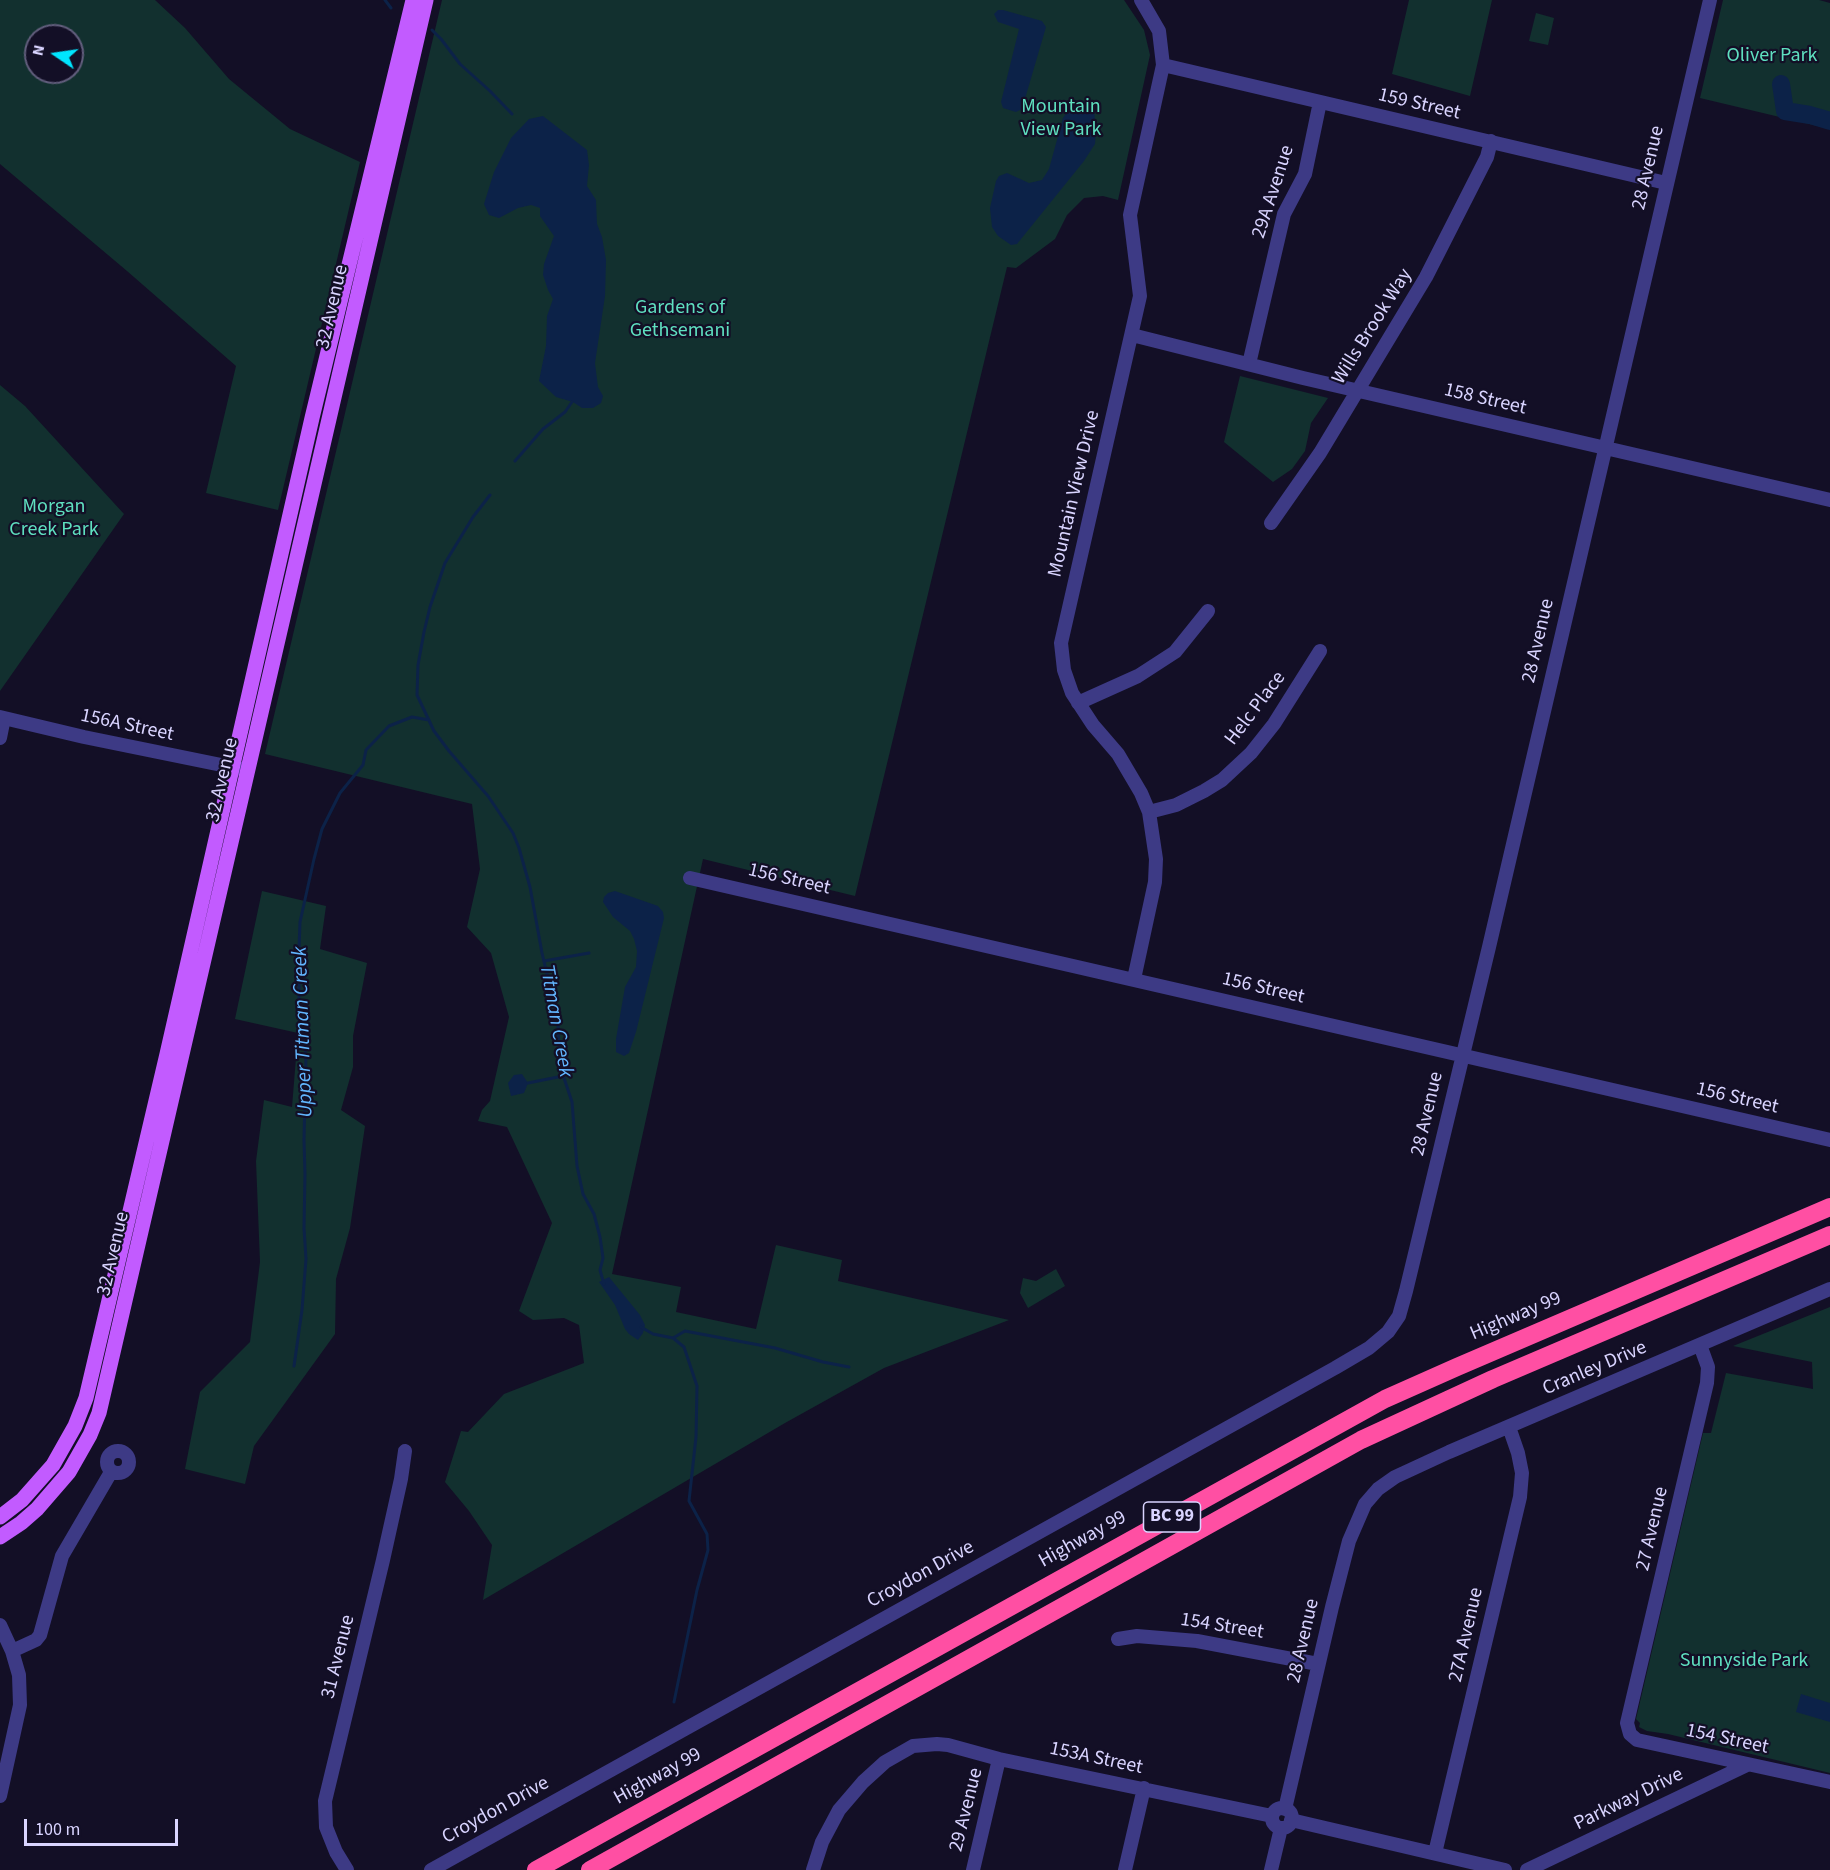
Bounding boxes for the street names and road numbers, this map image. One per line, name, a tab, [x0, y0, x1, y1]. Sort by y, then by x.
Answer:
street label: 159 Street	[1375, 84, 1463, 126]
street label: 28 Avenue	[1628, 124, 1670, 212]
street label: 29A Avenue	[1248, 142, 1300, 242]
street label: 32 Avenue	[312, 263, 354, 351]
street label: Wills Brook Way	[1328, 265, 1418, 389]
street label: 158 Street	[1441, 379, 1529, 421]
street label: Mountain View Drive	[1044, 408, 1106, 580]
street label: 28 Avenue	[1518, 597, 1560, 685]
street label: Helc Place	[1220, 667, 1292, 751]
street label: 156A Street	[78, 704, 176, 748]
street label: 32 Avenue	[202, 736, 244, 824]
street label: 156 Street	[745, 859, 833, 901]
street label: 156 Street	[1219, 968, 1307, 1010]
street label: 28 Avenue	[1407, 1070, 1449, 1158]
street label: 156 Street	[1693, 1078, 1781, 1120]
street label: 32 Avenue	[93, 1210, 135, 1298]
street label: Highway 99	[1467, 1287, 1565, 1347]
street label: Cranley Drive	[1539, 1336, 1651, 1402]
street label: 27 Avenue	[1632, 1485, 1674, 1573]
road number: BC 99	[1144, 1502, 1200, 1532]
street label: Highway 99	[1035, 1506, 1131, 1574]
street label: Croydon Drive	[863, 1536, 979, 1614]
street label: 27A Avenue	[1444, 1585, 1490, 1685]
street label: 28 Avenue	[1283, 1597, 1325, 1685]
street label: 154 Street	[1179, 1609, 1265, 1645]
street label: 31 Avenue	[317, 1613, 361, 1701]
street label: 154 Street	[1683, 1720, 1771, 1760]
street label: 153A Street	[1047, 1737, 1145, 1781]
street label: Highway 99	[610, 1743, 706, 1811]
street label: Parkway Drive	[1571, 1763, 1687, 1837]
street label: 29 Avenue	[945, 1766, 989, 1854]
street label: Croydon Drive	[438, 1772, 554, 1850]

